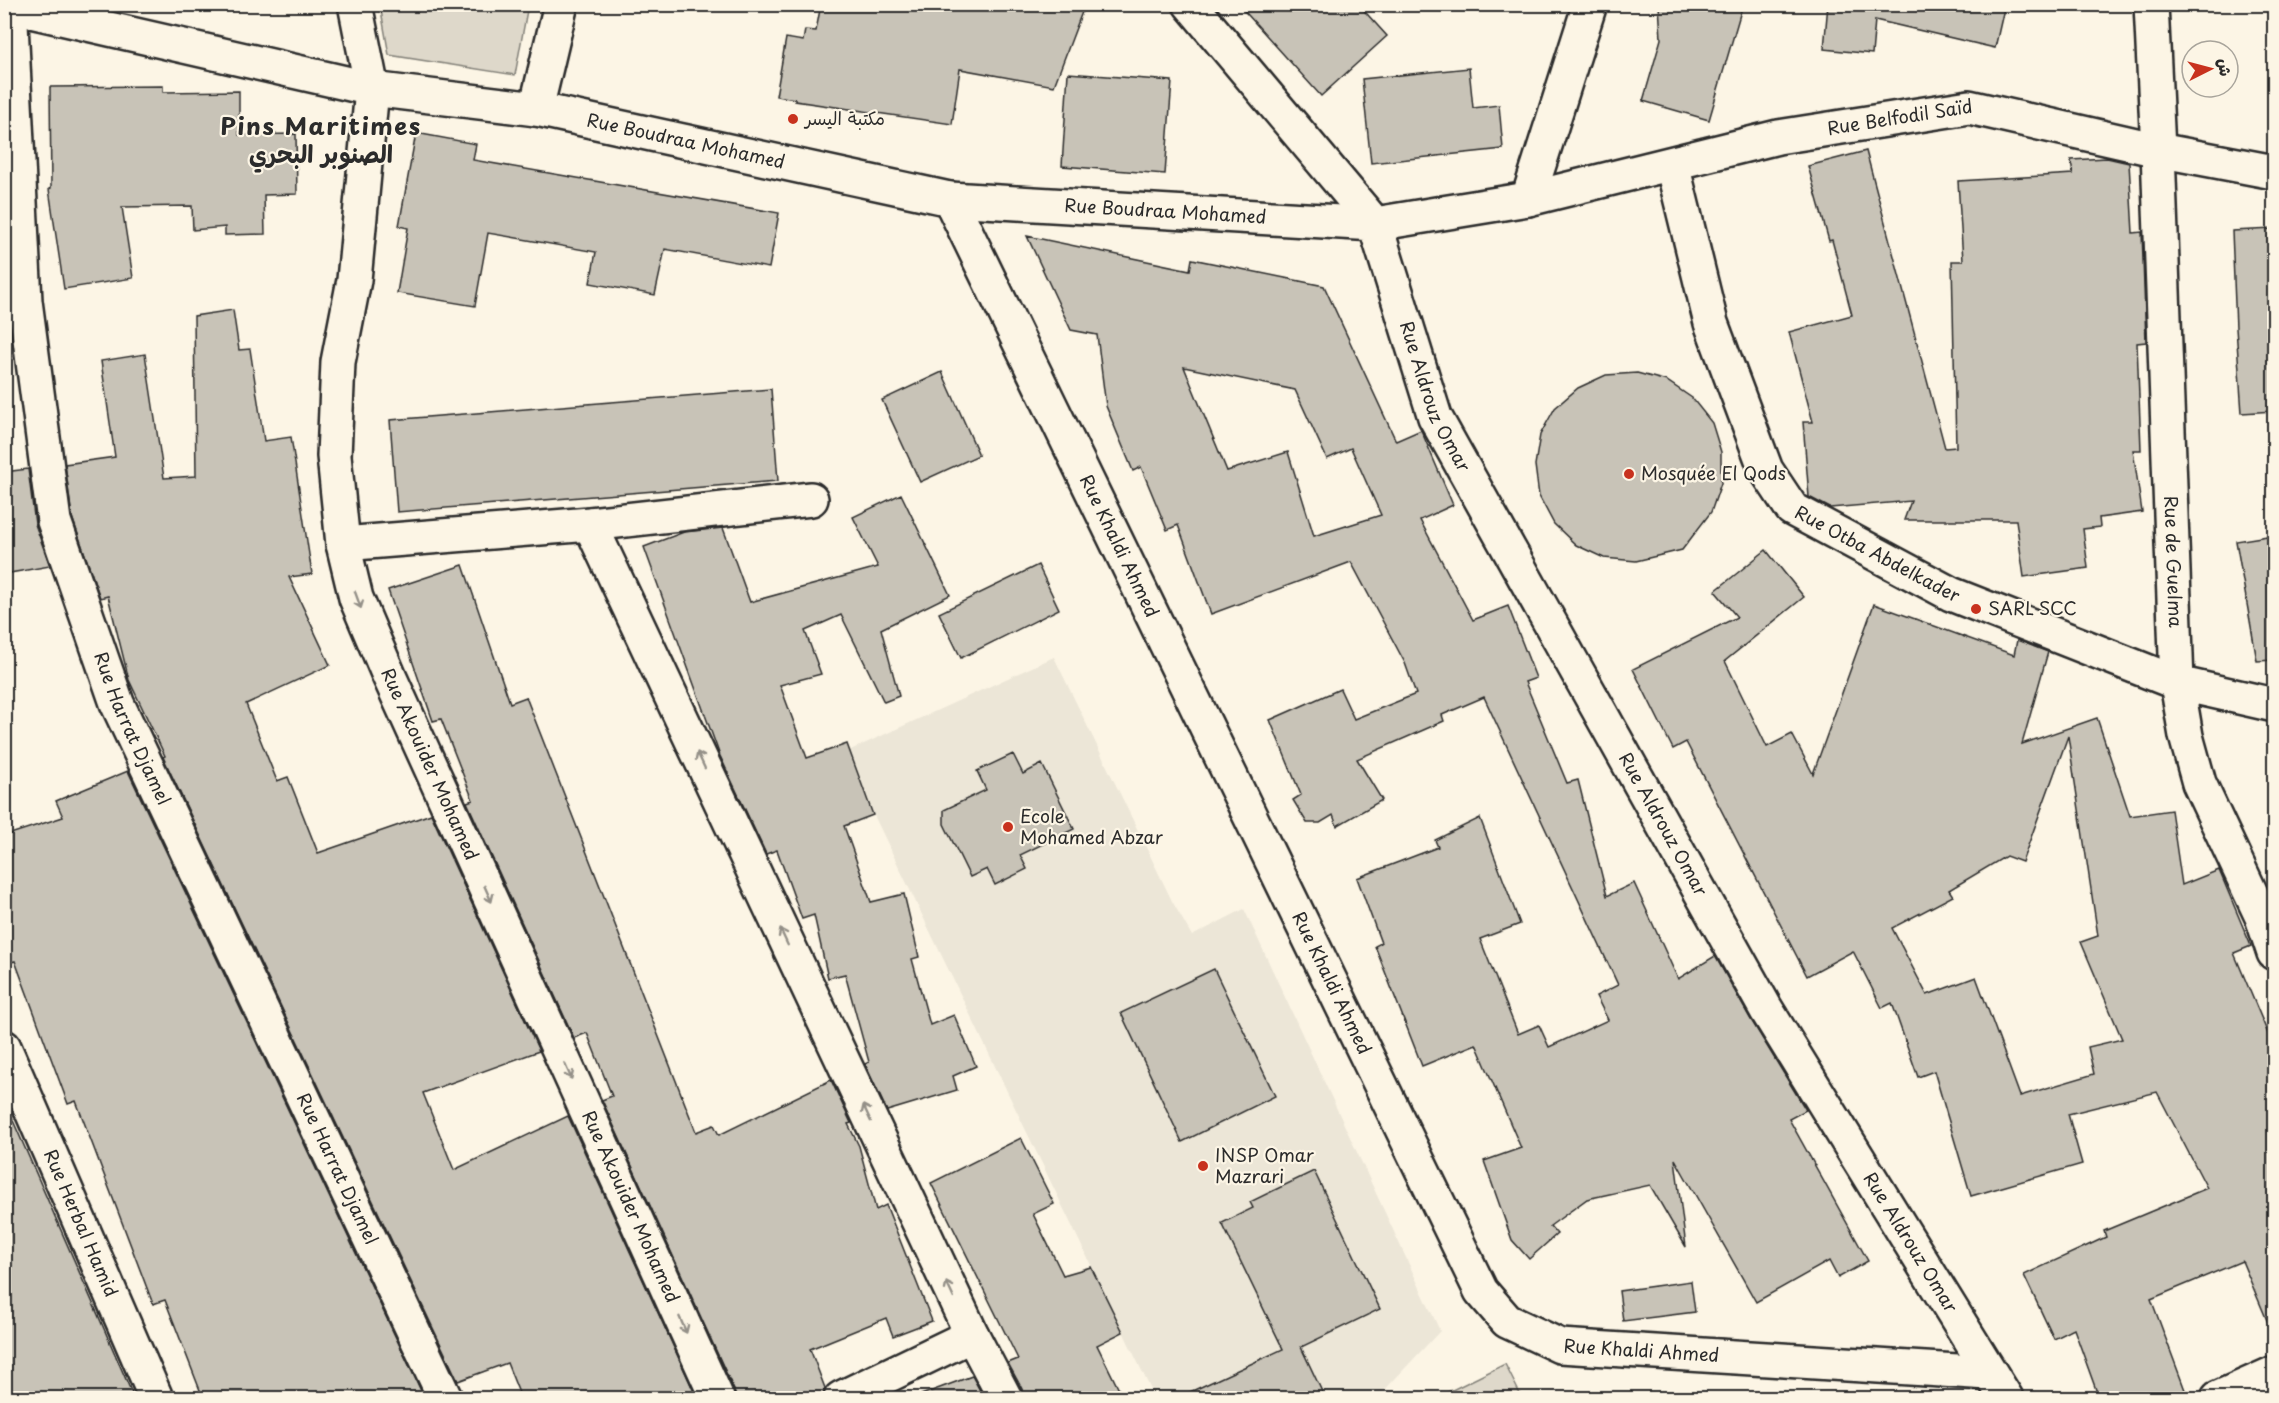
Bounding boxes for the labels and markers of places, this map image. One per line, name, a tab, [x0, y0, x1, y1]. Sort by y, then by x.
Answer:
place label: مكتبة اليسر	[803, 104, 885, 131]
marker: مكتبة اليسر	[786, 112, 800, 126]
place label: Mosquée El Qods	[1641, 459, 1786, 486]
marker: Mosquée El Qods	[1622, 467, 1636, 481]
place label: SARL SCC	[1988, 594, 2077, 621]
marker: SARL SCC	[1969, 602, 1983, 616]
place label: Ecole Mohamed Abzar	[1020, 802, 1164, 850]
marker: Ecole Mohamed Abzar	[1001, 820, 1015, 834]
place label: INSP Omar Mazrari	[1215, 1141, 1315, 1189]
marker: INSP Omar Mazrari	[1196, 1159, 1210, 1173]

